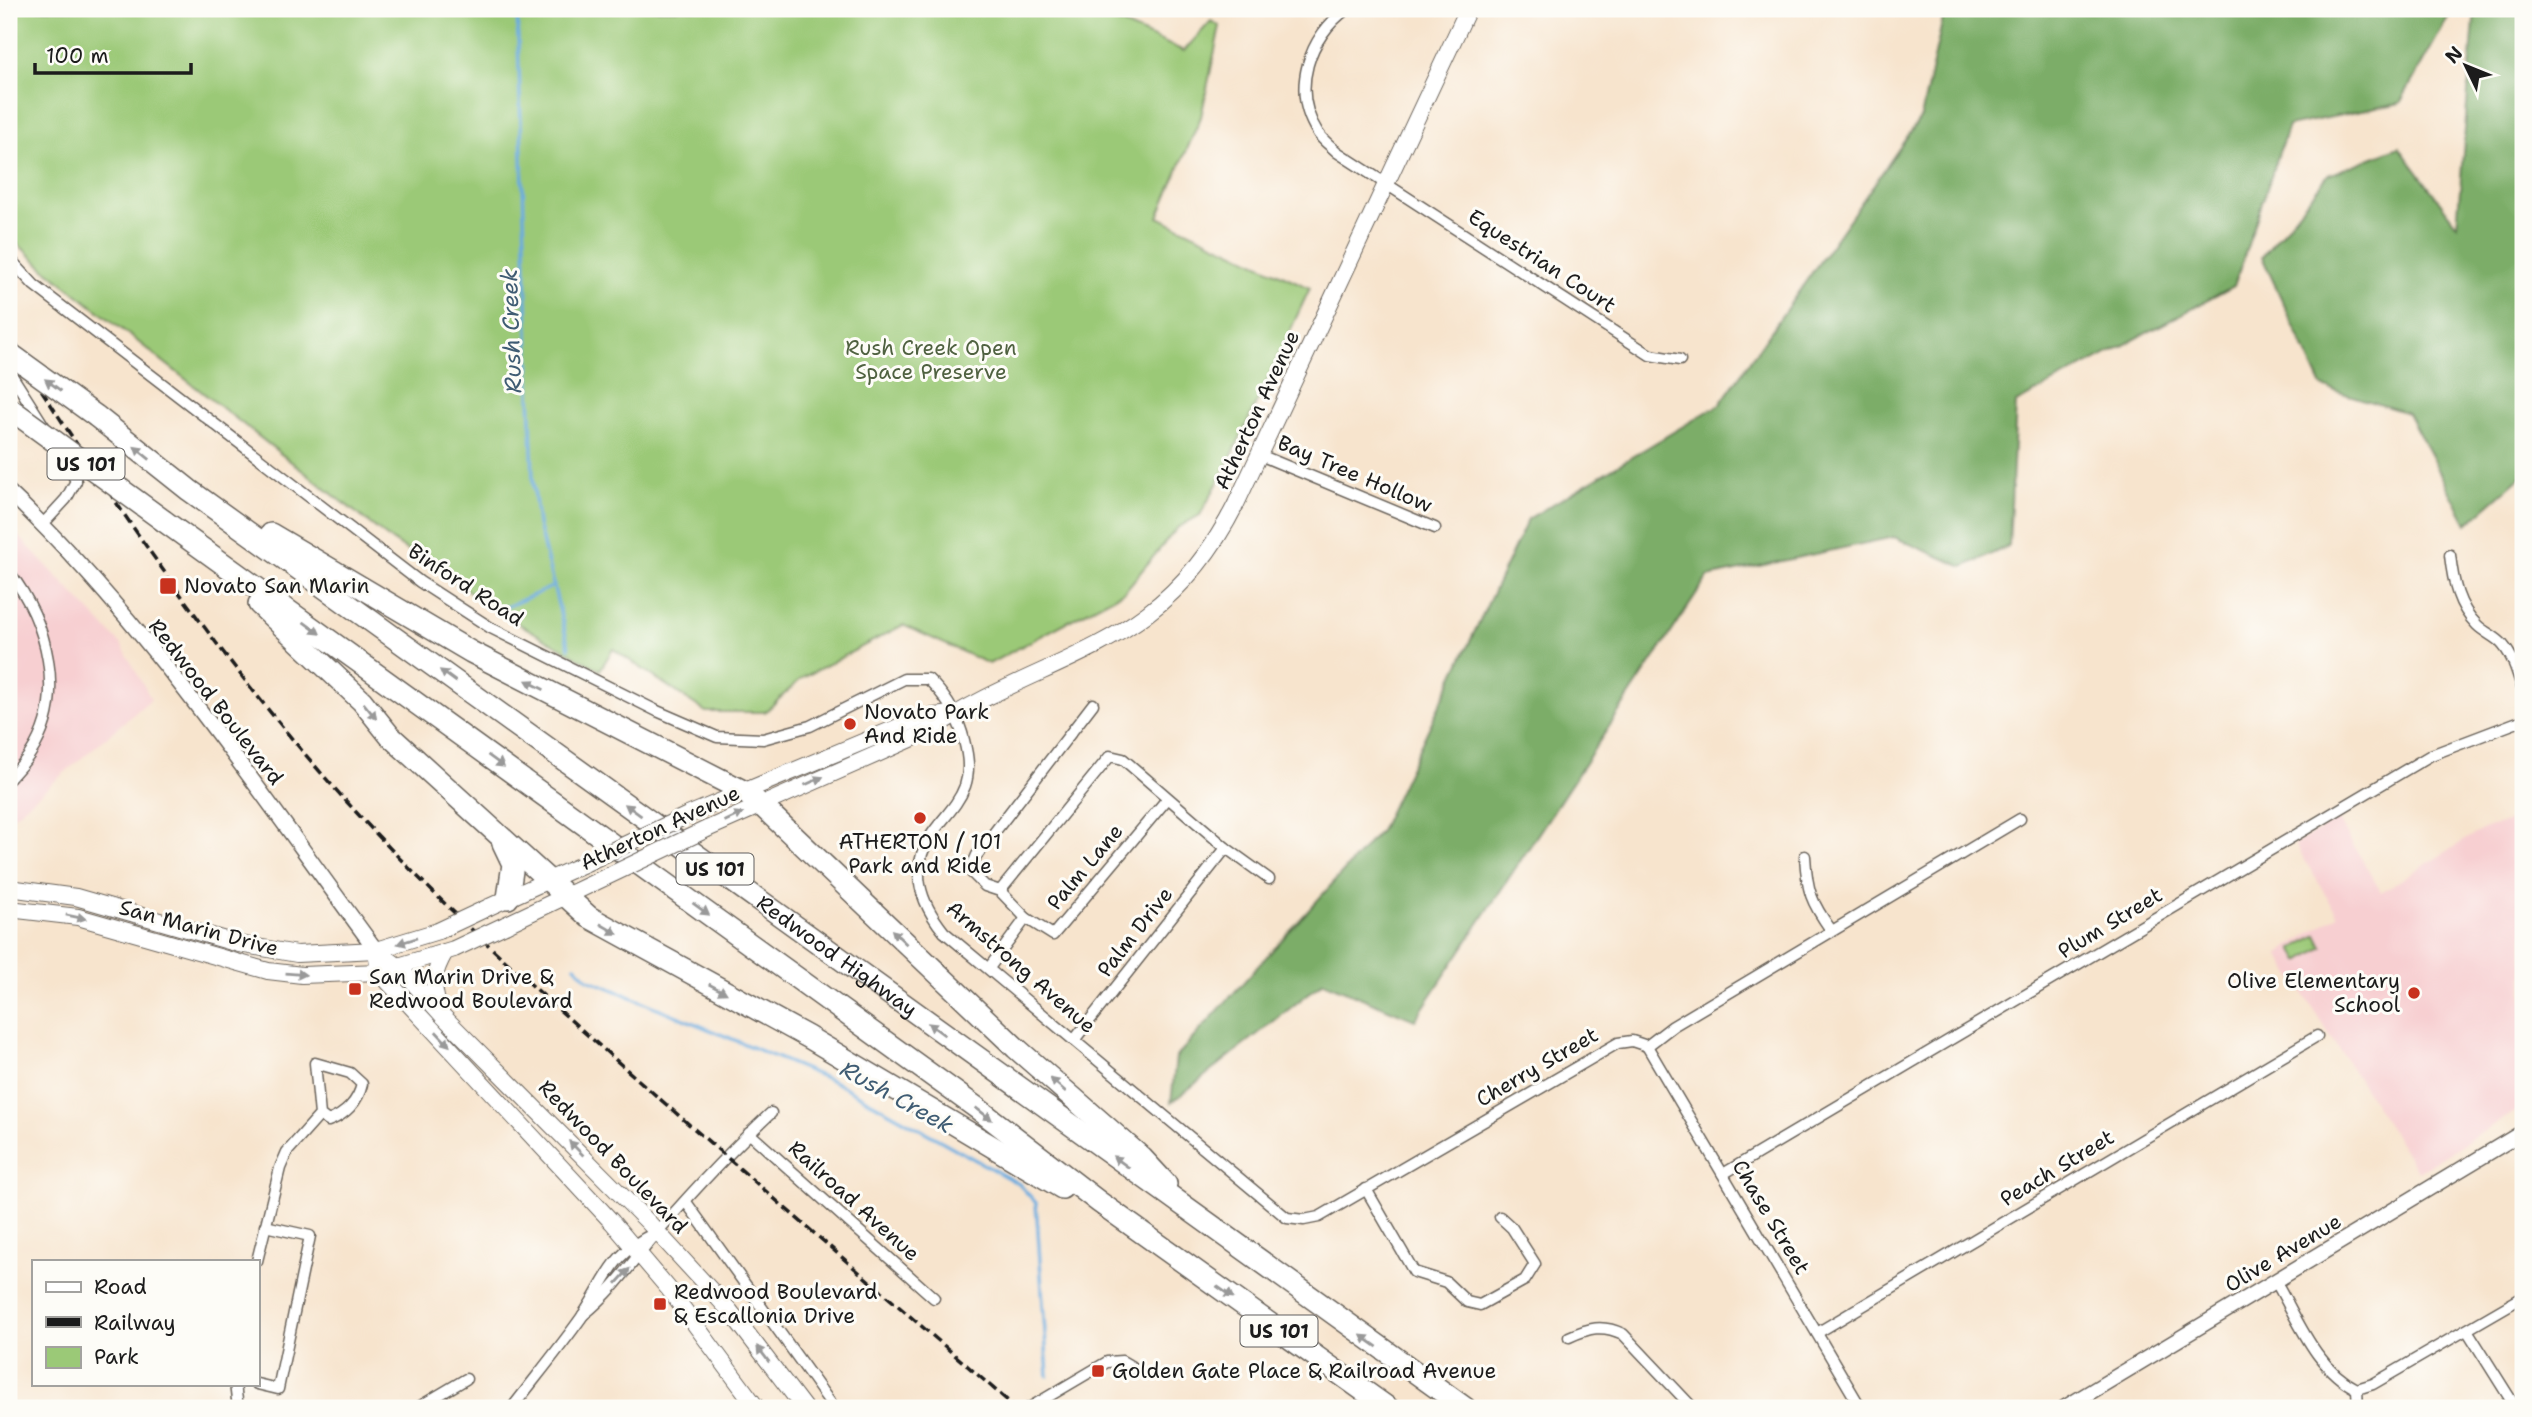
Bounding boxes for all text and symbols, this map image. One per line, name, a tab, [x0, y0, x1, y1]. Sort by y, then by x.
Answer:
scale bar	[35, 32, 191, 76]
north arrow	[2430, 32, 2500, 102]
text: N	[2440, 41, 2468, 69]
text: 100 m	[46, 42, 109, 70]
street label: Equestrian Court	[1463, 203, 1621, 319]
water label: Rush Creek	[494, 268, 528, 394]
street label: Atherton Avenue	[1208, 326, 1306, 494]
park label: Rush Creek Open Space Preserve	[845, 334, 1017, 386]
one-way arrow	[44, 377, 62, 392]
street label: Bay Tree Hollow	[1273, 429, 1437, 519]
one-way arrow	[134, 446, 151, 461]
road number: US 101	[48, 449, 124, 480]
street label: Binford Road	[403, 537, 529, 633]
place label: Novato San Marin	[184, 572, 369, 600]
marker: Novato San Marin	[158, 576, 178, 596]
street label: Redwood Boulevard	[142, 613, 290, 791]
one-way arrow	[303, 621, 321, 635]
one-way arrow	[439, 670, 457, 684]
one-way arrow	[525, 680, 545, 691]
place label: Novato Park And Ride	[864, 698, 989, 750]
one-way arrow	[362, 702, 377, 719]
marker: Novato Park And Ride	[842, 716, 858, 732]
one-way arrow	[487, 754, 505, 768]
one-way arrow	[804, 775, 824, 787]
street label: Atherton Avenue	[576, 779, 744, 877]
one-way arrow	[624, 803, 642, 817]
marker: ATHERTON / 101 Park and Ride	[912, 810, 928, 826]
one-way arrow	[724, 811, 744, 823]
street label: Palm Lane	[1041, 818, 1129, 916]
place label: ATHERTON / 101 Park and Ride	[838, 828, 1002, 880]
road number: US 101	[676, 854, 754, 884]
street label: Palm Drive	[1091, 881, 1179, 983]
street label: Plum Street	[2053, 881, 2167, 965]
street label: Redwood Highway	[751, 889, 923, 1023]
street label: San Marin Drive	[116, 893, 282, 963]
street label: Armstrong Avenue	[940, 894, 1102, 1040]
one-way arrow	[692, 901, 710, 915]
one-way arrow	[65, 912, 87, 923]
one-way arrow	[600, 923, 619, 935]
one-way arrow	[891, 929, 908, 945]
one-way arrow	[396, 937, 417, 947]
place label: San Marin Drive & Redwood Boulevard	[369, 963, 573, 1015]
place label: Olive Elementary School	[2227, 967, 2401, 1019]
one-way arrow	[285, 969, 307, 980]
marker: San Marin Drive & Redwood Boulevard	[347, 981, 363, 997]
one-way arrow	[708, 984, 728, 995]
marker: Olive Elementary School	[2406, 985, 2422, 1001]
street label: Cherry Street	[1471, 1021, 1603, 1113]
one-way arrow	[927, 1022, 946, 1036]
one-way arrow	[434, 1030, 450, 1047]
water label: Rush Creek	[835, 1054, 959, 1140]
street label: Redwood Boulevard	[532, 1074, 694, 1240]
one-way arrow	[1050, 1078, 1067, 1093]
one-way arrow	[975, 1106, 993, 1120]
street label: Peach Street	[1995, 1123, 2119, 1213]
street label: Railroad Avenue	[782, 1134, 926, 1268]
one-way arrow	[567, 1140, 584, 1157]
street label: Chase Street	[1726, 1154, 1816, 1280]
one-way arrow	[1112, 1155, 1130, 1169]
street label: Olive Avenue	[2219, 1207, 2347, 1299]
legend	[32, 1260, 259, 1386]
one-way arrow	[615, 1267, 631, 1285]
text: Road	[94, 1273, 147, 1301]
place label: Redwood Boulevard & Escallonia Drive	[674, 1278, 878, 1330]
one-way arrow	[1216, 1285, 1234, 1299]
marker: Redwood Boulevard & Escallonia Drive	[652, 1296, 668, 1312]
text: Railway	[94, 1309, 176, 1337]
road number: US 101	[1240, 1316, 1318, 1346]
one-way arrow	[1360, 1334, 1378, 1348]
text: Park	[94, 1343, 139, 1371]
one-way arrow	[755, 1345, 770, 1363]
place label: Golden Gate Place & Railroad Avenue	[1112, 1357, 1496, 1385]
marker: Golden Gate Place & Railroad Avenue	[1090, 1363, 1106, 1379]

